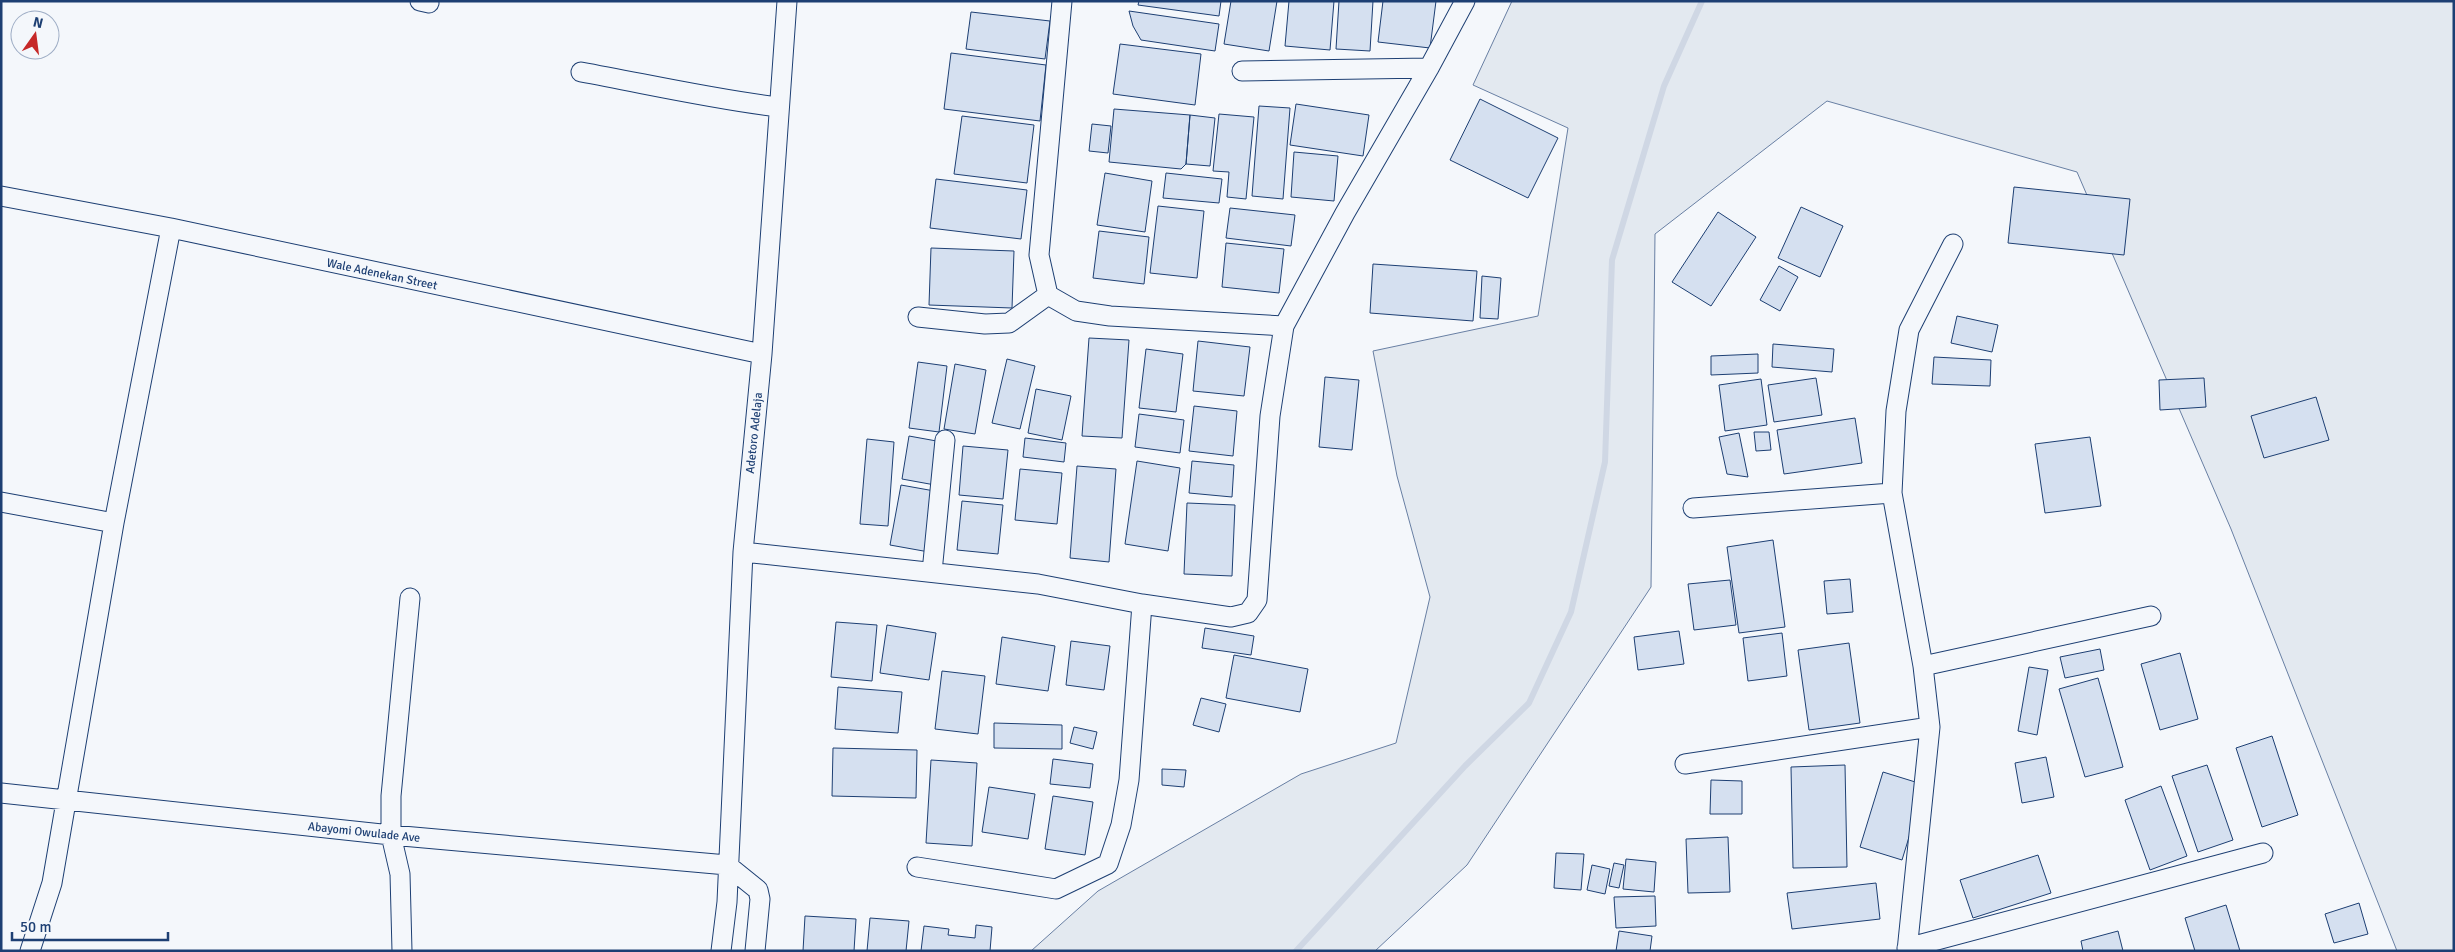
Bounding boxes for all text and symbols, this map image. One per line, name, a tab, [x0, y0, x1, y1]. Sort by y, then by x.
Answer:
north arrow	[10, 10, 60, 60]
text: N	[31, 13, 45, 32]
street label: Wale Adenekan Street	[325, 255, 439, 294]
street label: Adetoro Adelaja	[743, 392, 766, 474]
street label: Abayomi Owulade Ave	[307, 819, 421, 846]
scale bar	[12, 910, 169, 942]
text: 50 m	[20, 918, 51, 936]

